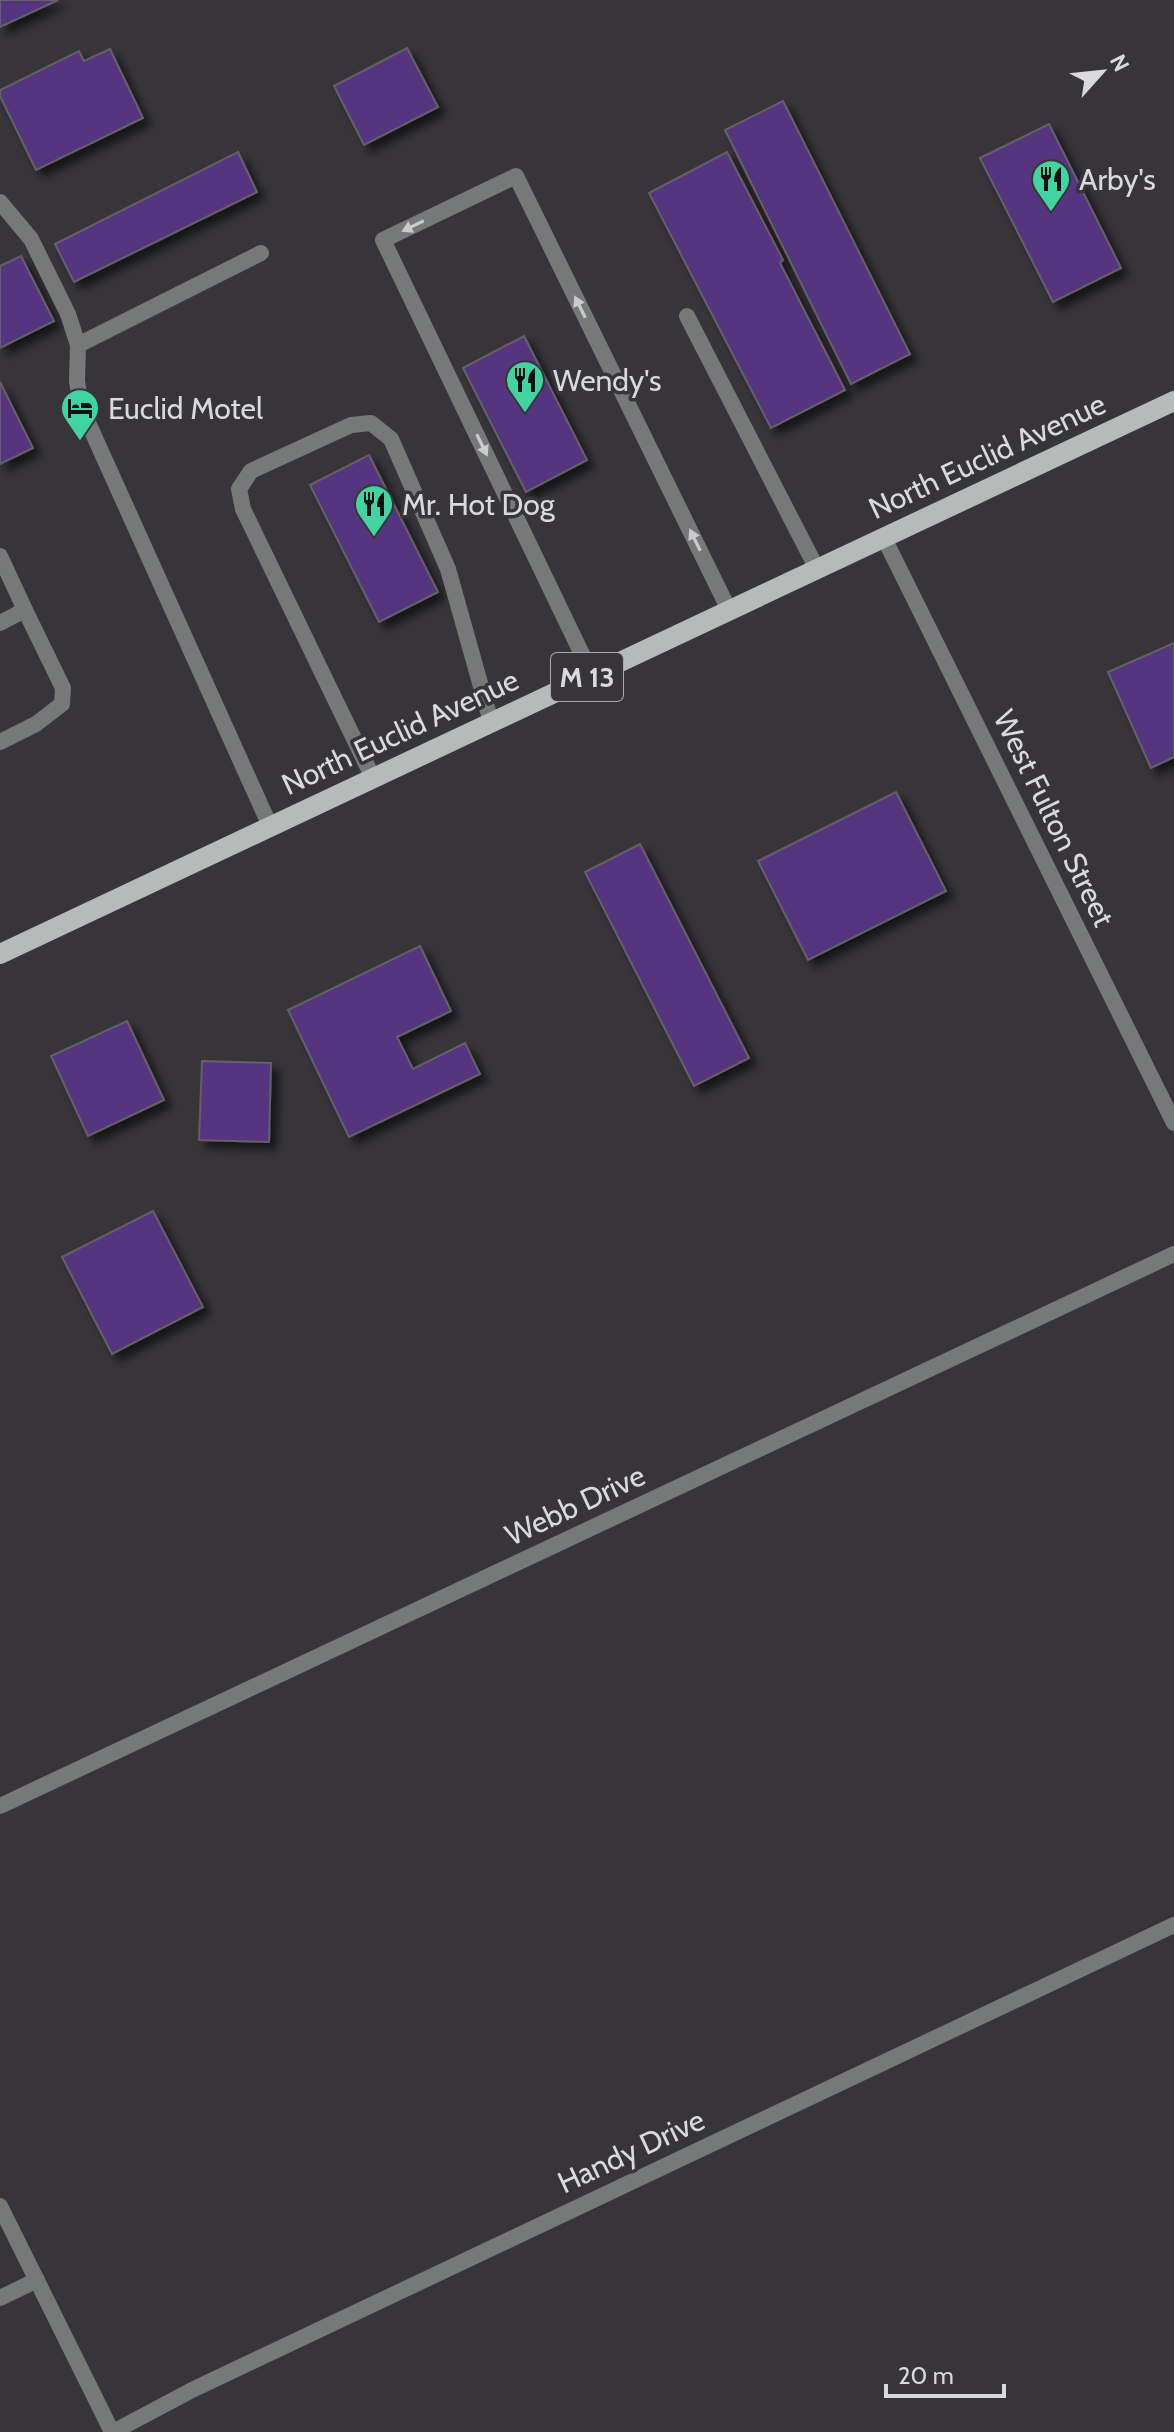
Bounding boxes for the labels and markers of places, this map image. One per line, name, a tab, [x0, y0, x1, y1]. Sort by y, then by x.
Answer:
restaurant icon: Arby's	[1030, 158, 1072, 213]
place label: Arby's	[1079, 161, 1156, 198]
restaurant icon: Wendy's	[504, 359, 546, 414]
place label: Wendy's	[553, 362, 661, 399]
hotel icon: Euclid Motel	[59, 387, 101, 442]
place label: Euclid Motel	[108, 390, 263, 427]
restaurant icon: Mr. Hot Dog	[353, 483, 395, 538]
place label: Mr. Hot Dog	[402, 486, 556, 523]

